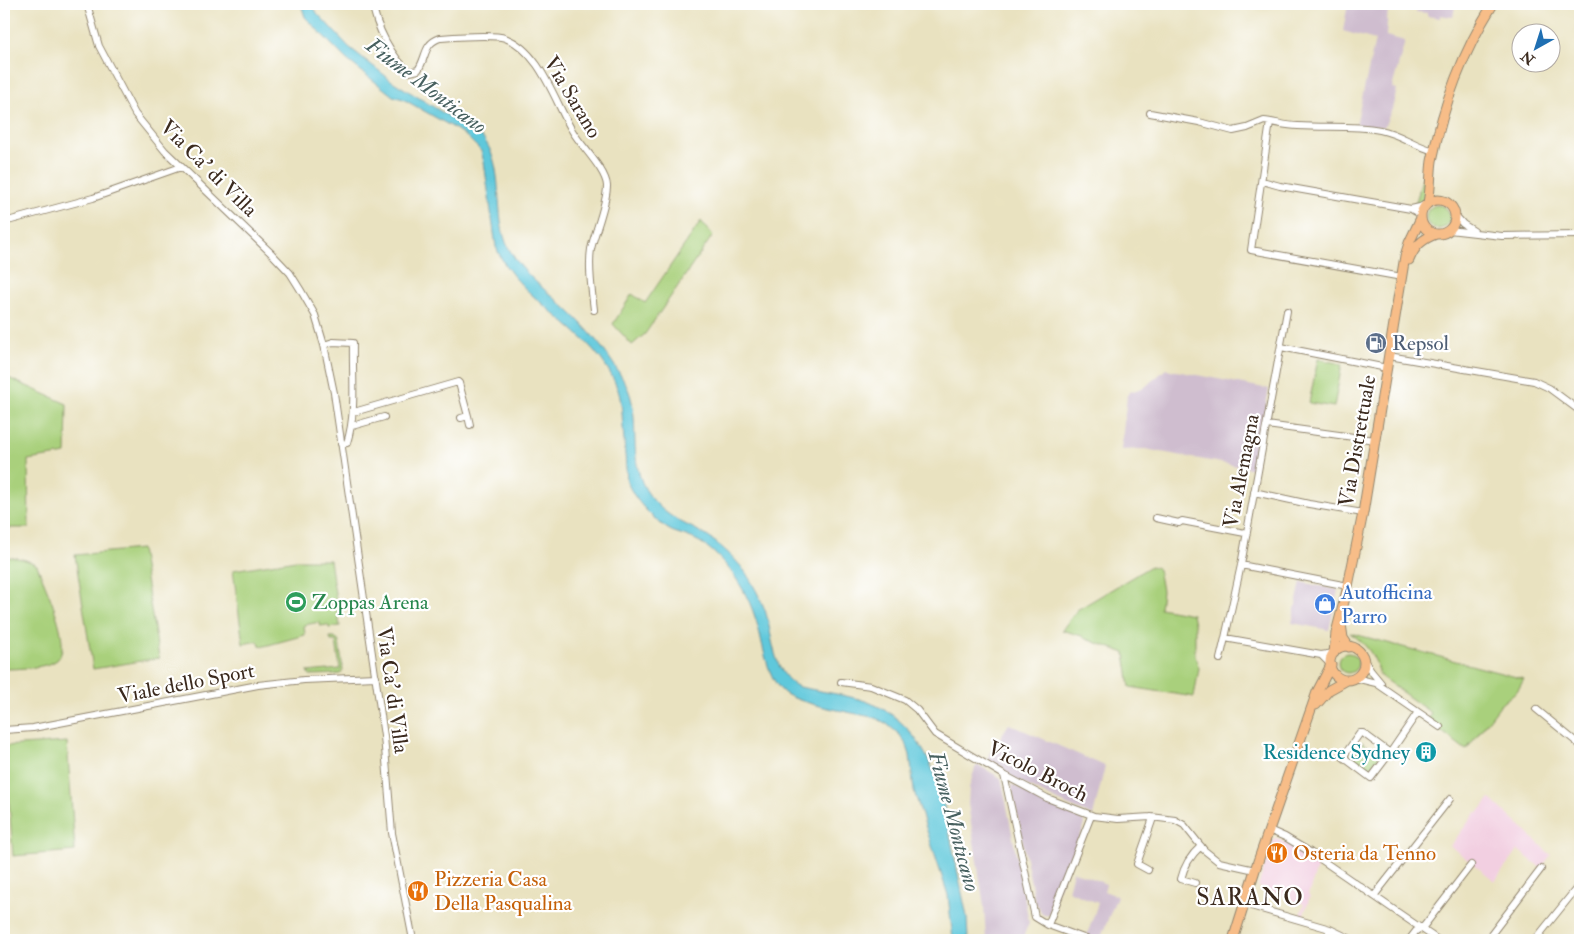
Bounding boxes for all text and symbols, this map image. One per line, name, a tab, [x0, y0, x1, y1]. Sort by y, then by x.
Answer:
north arrow	[1512, 22, 1562, 72]
water label: Fiume Monticano	[360, 31, 493, 140]
text: N	[1518, 47, 1539, 69]
street label: Via Sarano	[538, 51, 608, 143]
street label: Via Ca' di Villa	[154, 114, 263, 223]
place label: Repsol	[1392, 330, 1449, 357]
fuel station icon: Repsol	[1364, 331, 1388, 355]
street label: Via Distrettuale	[1333, 373, 1382, 509]
street label: Via Alemagna	[1217, 411, 1266, 530]
place label: Autofficina Parro	[1340, 579, 1433, 630]
place label: Zoppas Arena	[312, 589, 429, 616]
sports icon: Zoppas Arena	[284, 590, 308, 614]
shop icon: Autofficina Parro	[1313, 592, 1337, 616]
street label: Via Ca' di Villa	[370, 625, 415, 755]
street label: Viale dello Sport	[115, 657, 257, 710]
street label: Vicolo Broch	[983, 735, 1093, 808]
place label: Residence Sydney	[1262, 739, 1411, 766]
building icon: Residence Sydney	[1414, 740, 1438, 764]
water label: Fiume Monticano	[922, 747, 986, 895]
place label: Osteria da Tenno	[1293, 840, 1436, 867]
restaurant icon: Osteria da Tenno	[1265, 841, 1289, 865]
place label: Pizzeria Casa Della Pasqualina	[434, 866, 573, 917]
restaurant icon: Pizzeria Casa Della Pasqualina	[406, 879, 430, 903]
district label: SARANO	[1196, 882, 1304, 913]

